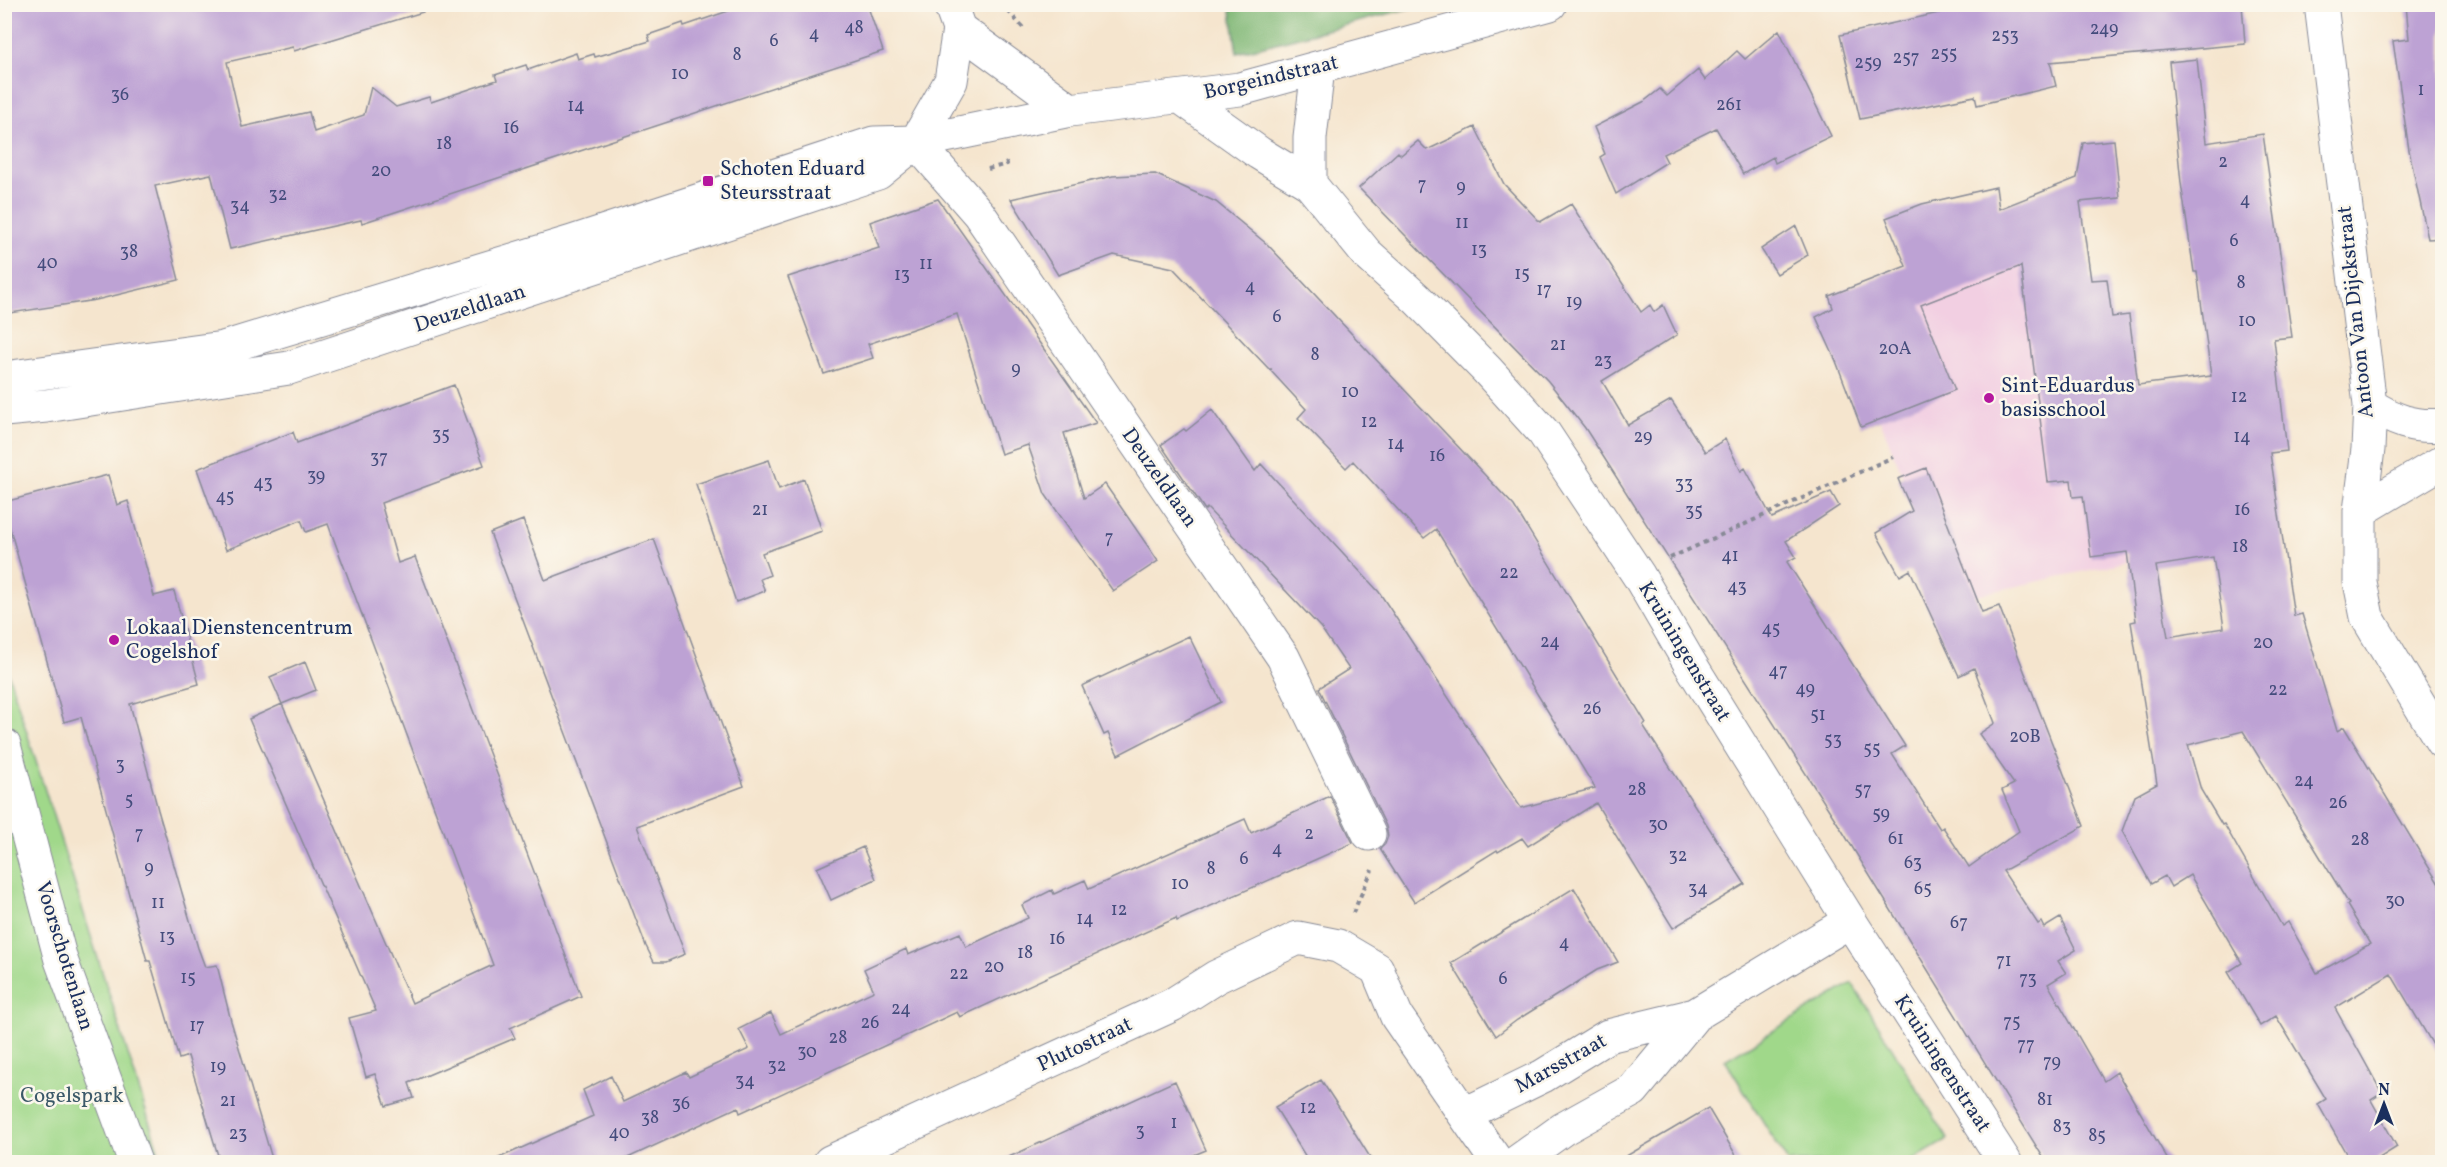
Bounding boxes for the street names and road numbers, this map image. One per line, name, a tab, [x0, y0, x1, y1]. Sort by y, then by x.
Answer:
street label: Borgeindstraat	[1201, 48, 1341, 108]
street label: Antoon Van Dijckstraat	[2330, 204, 2382, 420]
street label: Deuzeldlaan	[411, 277, 529, 341]
street label: Deuzeldlaan	[1114, 422, 1204, 534]
street label: Kruiningenstraat	[1631, 576, 1737, 728]
street label: Voorschotenlaan	[28, 878, 100, 1034]
street label: Kruiningenstraat	[1887, 989, 1997, 1139]
street label: Plutostraat	[1033, 1010, 1137, 1080]
street label: Marsstraat	[1510, 1027, 1612, 1101]

